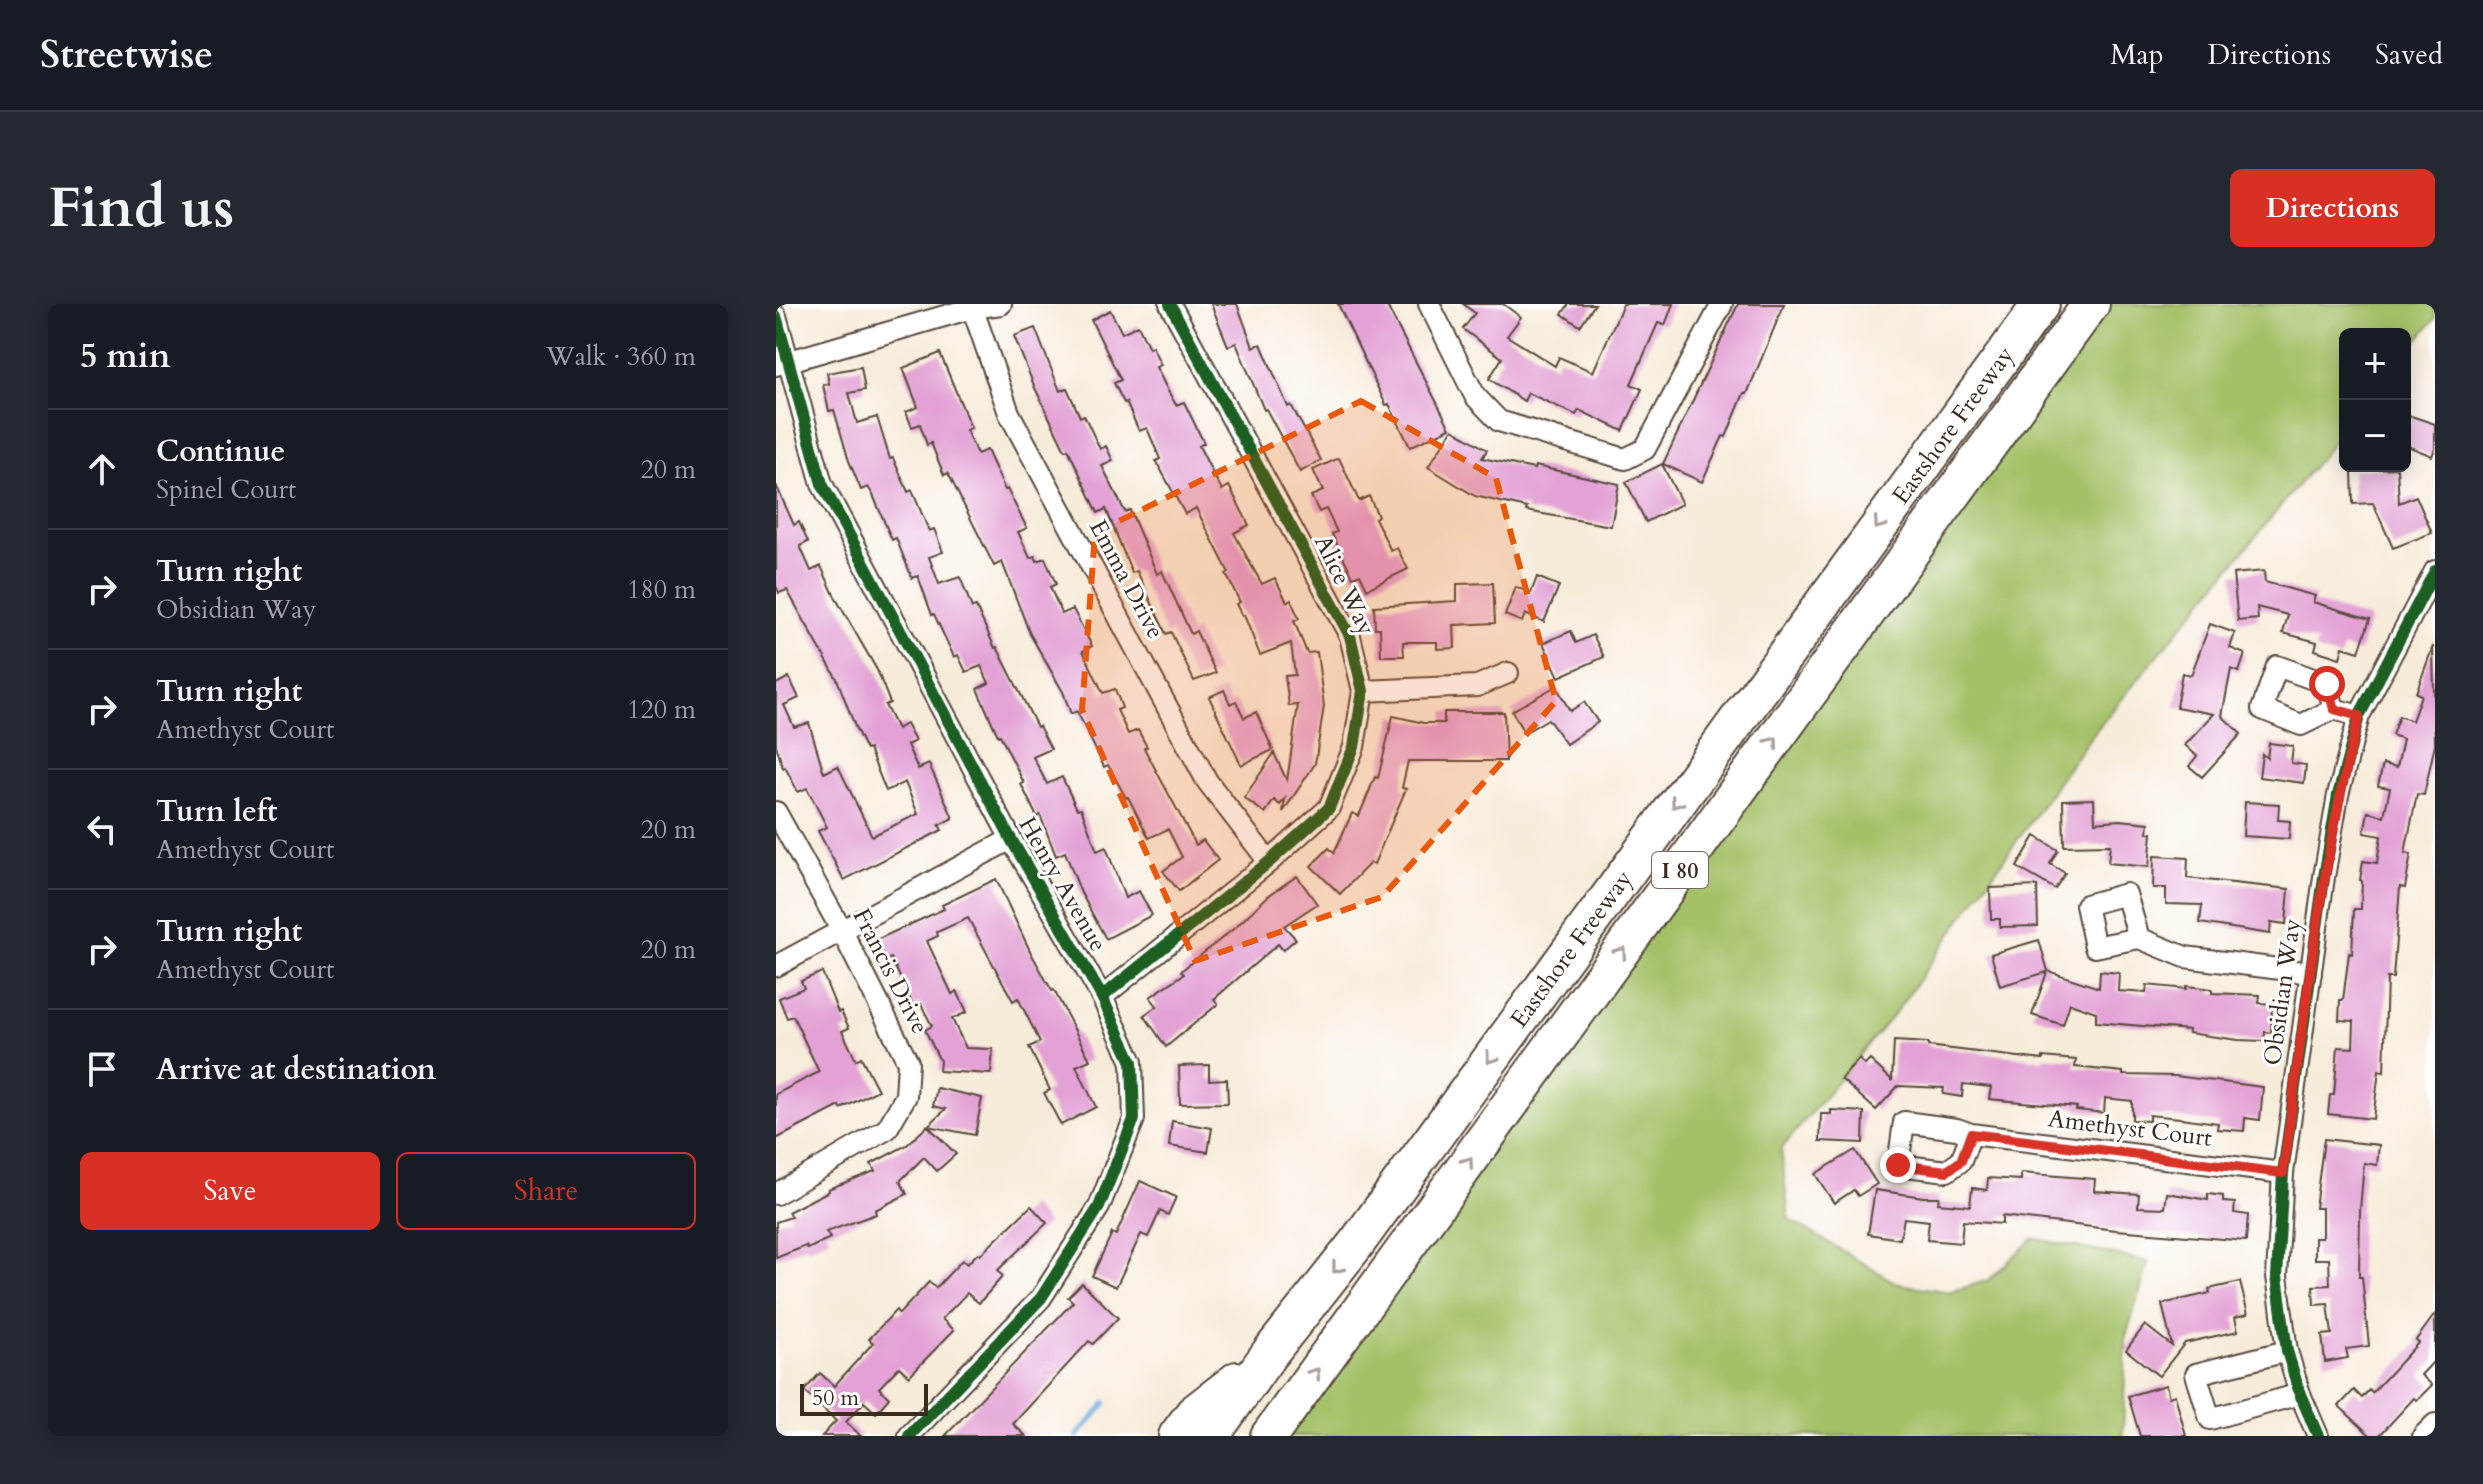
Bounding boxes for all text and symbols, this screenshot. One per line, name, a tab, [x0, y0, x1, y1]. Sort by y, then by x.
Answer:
text: Streetwise	[40, 29, 213, 81]
text: Map	[2110, 36, 2164, 74]
text: Directions	[2208, 36, 2331, 74]
text: Saved	[2375, 36, 2443, 74]
button: Directions	[2230, 169, 2435, 247]
text: Find us	[48, 171, 234, 246]
map controls	[2339, 328, 2411, 472]
button: +	[2339, 328, 2411, 400]
text: 5 min	[80, 333, 171, 379]
text: Walk · 360 m	[546, 339, 696, 374]
street label: Eastshore Freeway	[1885, 340, 2022, 511]
button: −	[2339, 400, 2411, 472]
text: Continue	[156, 431, 285, 472]
icon: ahead	[80, 447, 124, 491]
text: 20 m	[640, 452, 696, 487]
text: Spinel Court	[156, 472, 296, 507]
street label: Emma Drive	[1081, 514, 1172, 644]
one-way arrow	[1874, 516, 1888, 530]
street label: Alice Way	[1306, 530, 1383, 641]
text: Turn right	[156, 551, 302, 592]
icon: right	[80, 567, 124, 611]
text: 180 m	[627, 572, 696, 607]
text: Obsidian Way	[156, 592, 316, 627]
route start	[2309, 666, 2345, 702]
text: Turn right	[156, 671, 302, 712]
icon: right	[80, 687, 124, 731]
text: 120 m	[627, 692, 696, 727]
text: Amethyst Court	[156, 712, 334, 747]
one-way arrow	[1763, 736, 1778, 750]
text: Turn left	[156, 791, 278, 832]
one-way arrow	[1672, 794, 1686, 808]
icon: left	[80, 807, 124, 851]
street label: Henry Avenue	[1011, 811, 1114, 958]
text: 20 m	[640, 812, 696, 847]
text: Amethyst Court	[156, 832, 334, 867]
road number: I 80	[1652, 852, 1708, 888]
street label: Eastshore Freeway	[1503, 863, 1640, 1035]
street label: Francis Drive	[845, 903, 936, 1040]
text: Turn right	[156, 911, 302, 952]
street label: Obsidian Way	[2256, 916, 2309, 1068]
icon: right	[80, 927, 124, 971]
text: 20 m	[640, 932, 696, 967]
one-way arrow	[1611, 946, 1625, 961]
text: Amethyst Court	[156, 952, 334, 987]
icon: arrive	[80, 1047, 124, 1091]
text: Arrive at destination	[156, 1049, 436, 1090]
one-way arrow	[1486, 1050, 1501, 1064]
street label: Amethyst Court	[2046, 1102, 2214, 1155]
route end	[1880, 1147, 1916, 1183]
button: Save	[80, 1152, 380, 1230]
button: Share	[396, 1152, 696, 1230]
one-way arrow	[1458, 1157, 1473, 1171]
one-way arrow	[1332, 1259, 1347, 1273]
one-way arrow	[1305, 1367, 1320, 1382]
scale bar	[800, 1380, 928, 1416]
text: 50 m	[812, 1383, 859, 1413]

